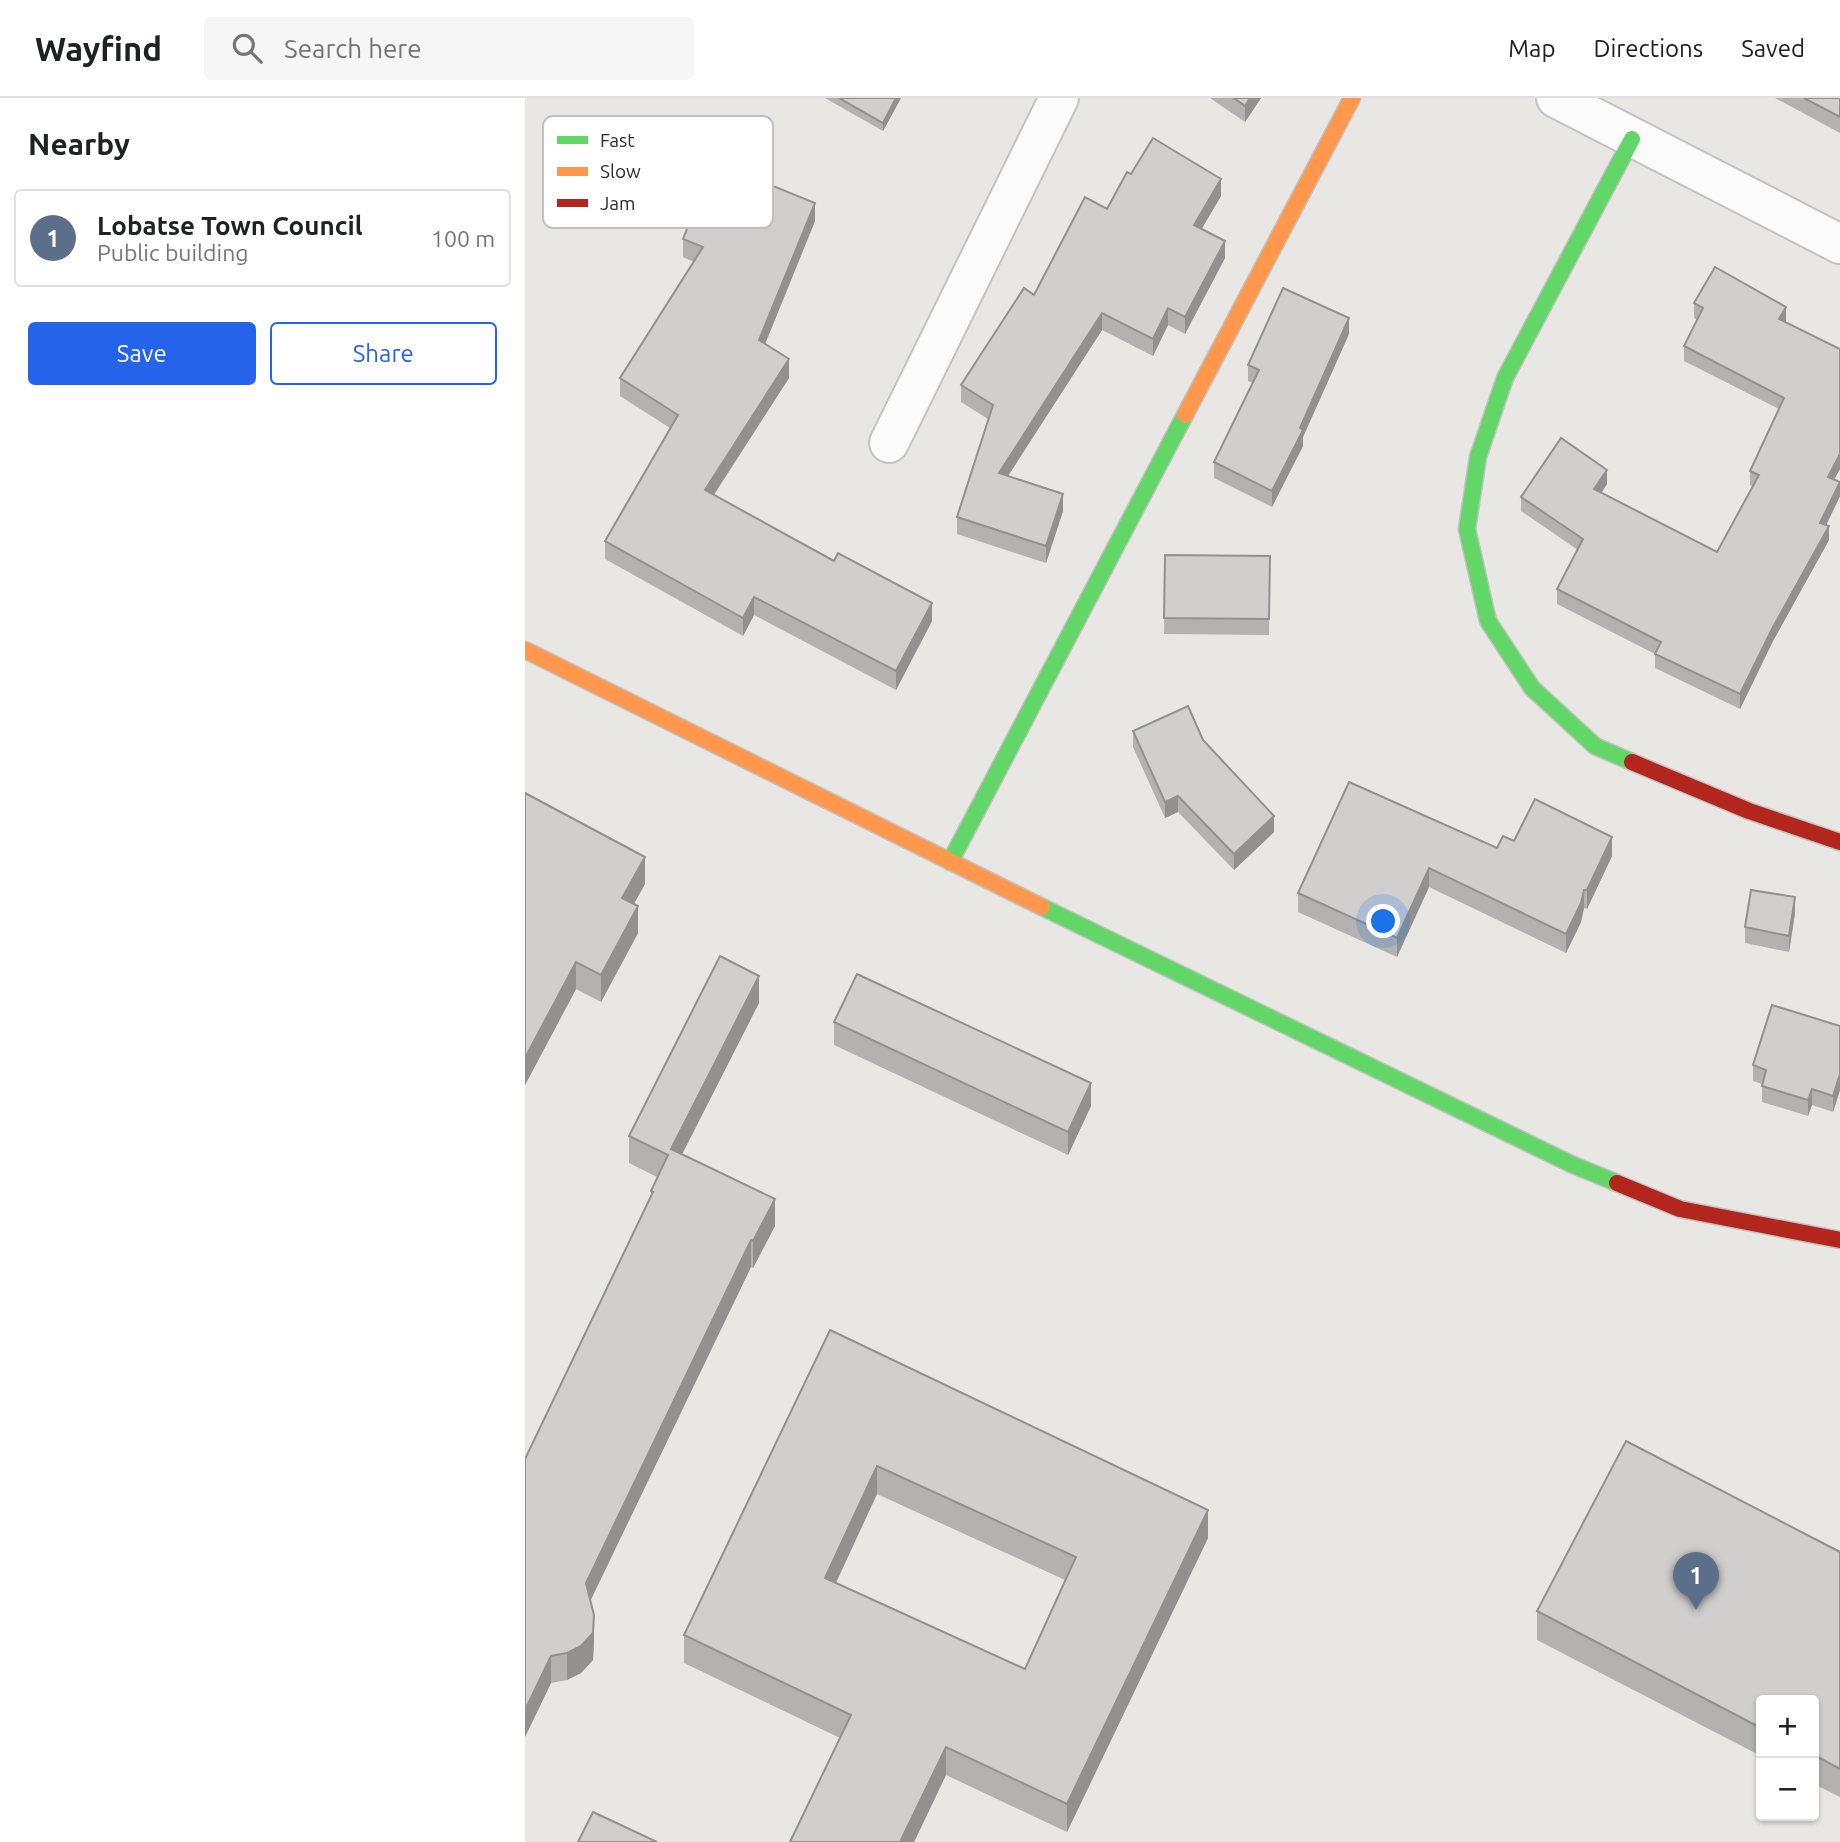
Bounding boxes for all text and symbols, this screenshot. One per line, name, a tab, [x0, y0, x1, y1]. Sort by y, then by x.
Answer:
search box	[204, 17, 694, 80]
icon: search	[228, 29, 266, 67]
text: Wayfind	[35, 30, 162, 67]
text: Search here	[284, 34, 422, 63]
text: Map	[1508, 35, 1555, 62]
text: Directions	[1593, 35, 1703, 62]
text: Saved	[1741, 35, 1805, 62]
legend	[543, 116, 773, 228]
text: Nearby	[28, 127, 130, 161]
text: Fast	[600, 129, 635, 151]
text: Slow	[600, 160, 641, 182]
text: Jam	[600, 192, 636, 214]
text: Lobatse Town Council	[97, 211, 363, 240]
text: 1	[47, 226, 59, 251]
text: 100 m	[431, 226, 495, 251]
text: Public building	[97, 240, 249, 265]
button: Save	[28, 322, 256, 385]
button: Share	[270, 322, 497, 385]
your location	[1366, 904, 1400, 938]
pin: 1	[1673, 1552, 1719, 1610]
map controls	[1756, 1695, 1819, 1821]
button: +	[1756, 1695, 1819, 1758]
button: −	[1756, 1758, 1819, 1821]

